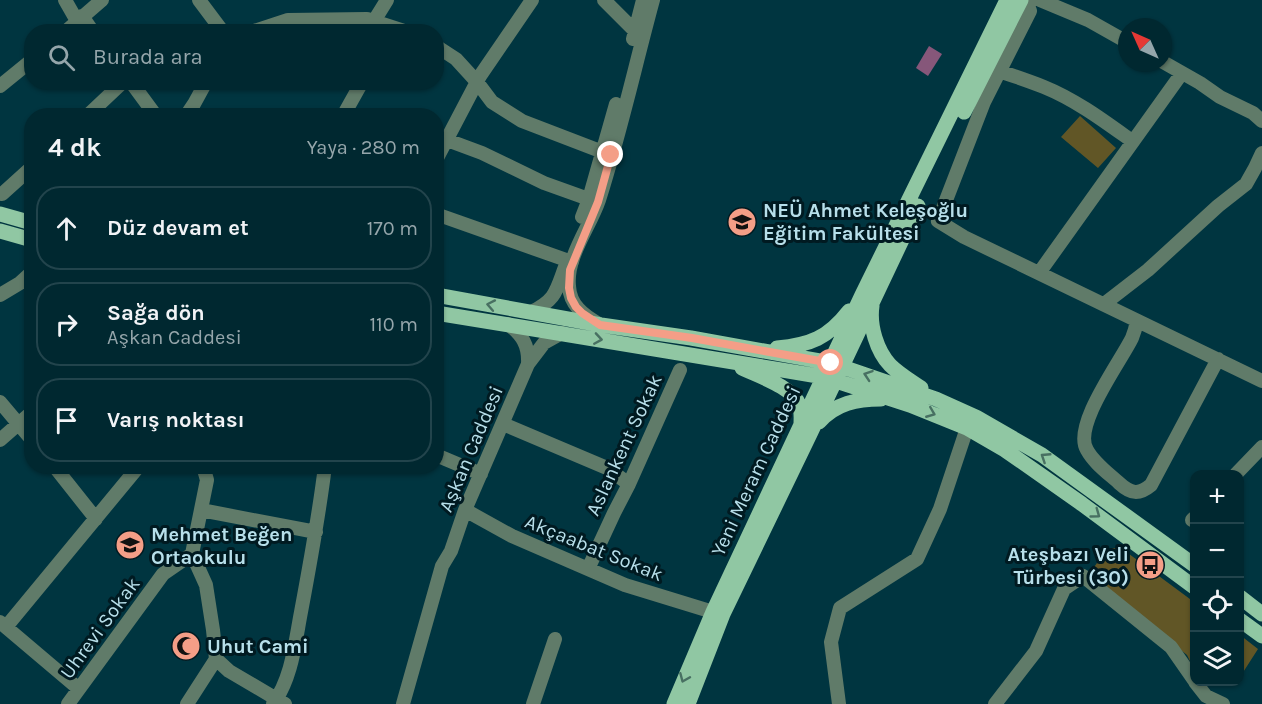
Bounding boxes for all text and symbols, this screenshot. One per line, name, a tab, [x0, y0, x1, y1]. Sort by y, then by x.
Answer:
north arrow	[1118, 18, 1172, 72]
search box	[24, 24, 444, 90]
icon: search	[45, 41, 78, 74]
text: Burada ara	[93, 44, 203, 70]
text: 4 dk	[48, 132, 101, 163]
text: Yaya · 280 m	[307, 136, 420, 159]
route end	[597, 141, 623, 167]
place label: NEÜ Ahmet Keleşoğlu Eğitim Fakültesi	[763, 199, 968, 245]
school or university icon: NEÜ Ahmet Keleşoğlu Eğitim Fakültesi	[726, 206, 758, 238]
icon: ahead	[50, 212, 83, 245]
text: Düz devam et	[107, 215, 249, 241]
text: 170 m	[367, 217, 418, 240]
one-way arrow	[487, 299, 497, 312]
text: Sağa dön	[107, 300, 205, 326]
icon: right	[50, 308, 83, 341]
text: 110 m	[369, 313, 418, 336]
text: Aşkan Caddesi	[107, 326, 242, 349]
one-way arrow	[593, 333, 602, 345]
route start	[817, 349, 843, 375]
one-way arrow	[864, 370, 874, 383]
street label: Aslankent Sokak	[581, 371, 667, 519]
street label: Aşkan Caddesi	[434, 382, 508, 516]
street label: Yeni Meram Caddesi	[706, 382, 806, 560]
icon: arrive	[50, 404, 83, 437]
one-way arrow	[924, 406, 935, 418]
text: Varış noktası	[107, 407, 245, 433]
one-way arrow	[1041, 452, 1051, 464]
map controls	[1190, 470, 1244, 686]
button: +	[1190, 470, 1244, 524]
one-way arrow	[1090, 507, 1101, 518]
street label: Akçaabat Sokak	[522, 510, 666, 586]
place label: Mehmet Beğen Ortaokulu	[151, 523, 292, 569]
button: −	[1190, 524, 1244, 578]
school or university icon: Mehmet Beğen Ortaokulu	[114, 529, 146, 561]
place label: Ateşbazı Veli Türbesi (30)	[1007, 543, 1129, 589]
bus stop icon: Ateşbazı Veli Türbesi (30)	[1134, 549, 1166, 581]
street label: Uhrevi Sokak	[55, 573, 145, 683]
button: locate	[1190, 578, 1244, 632]
mosque icon: Uhut Cami	[170, 630, 202, 662]
button: layers	[1190, 632, 1244, 686]
place label: Uhut Cami	[207, 635, 309, 658]
one-way arrow	[680, 672, 692, 683]

